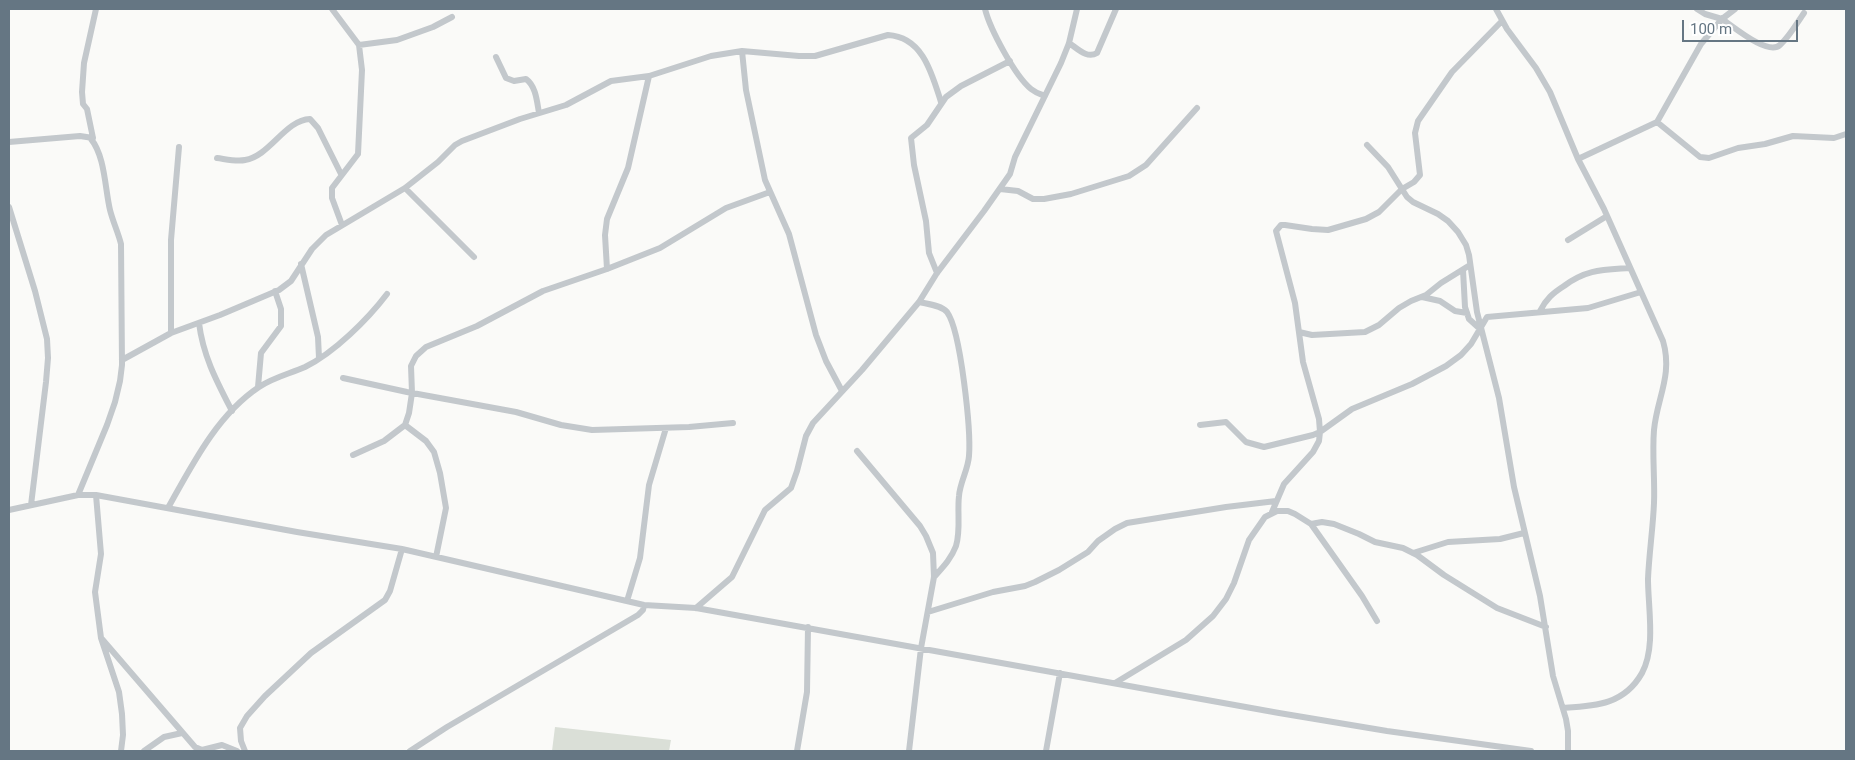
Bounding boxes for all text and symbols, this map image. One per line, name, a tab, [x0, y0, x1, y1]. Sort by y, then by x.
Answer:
scale bar	[1685, 10, 1801, 42]
text: 100 m	[1690, 20, 1732, 38]

